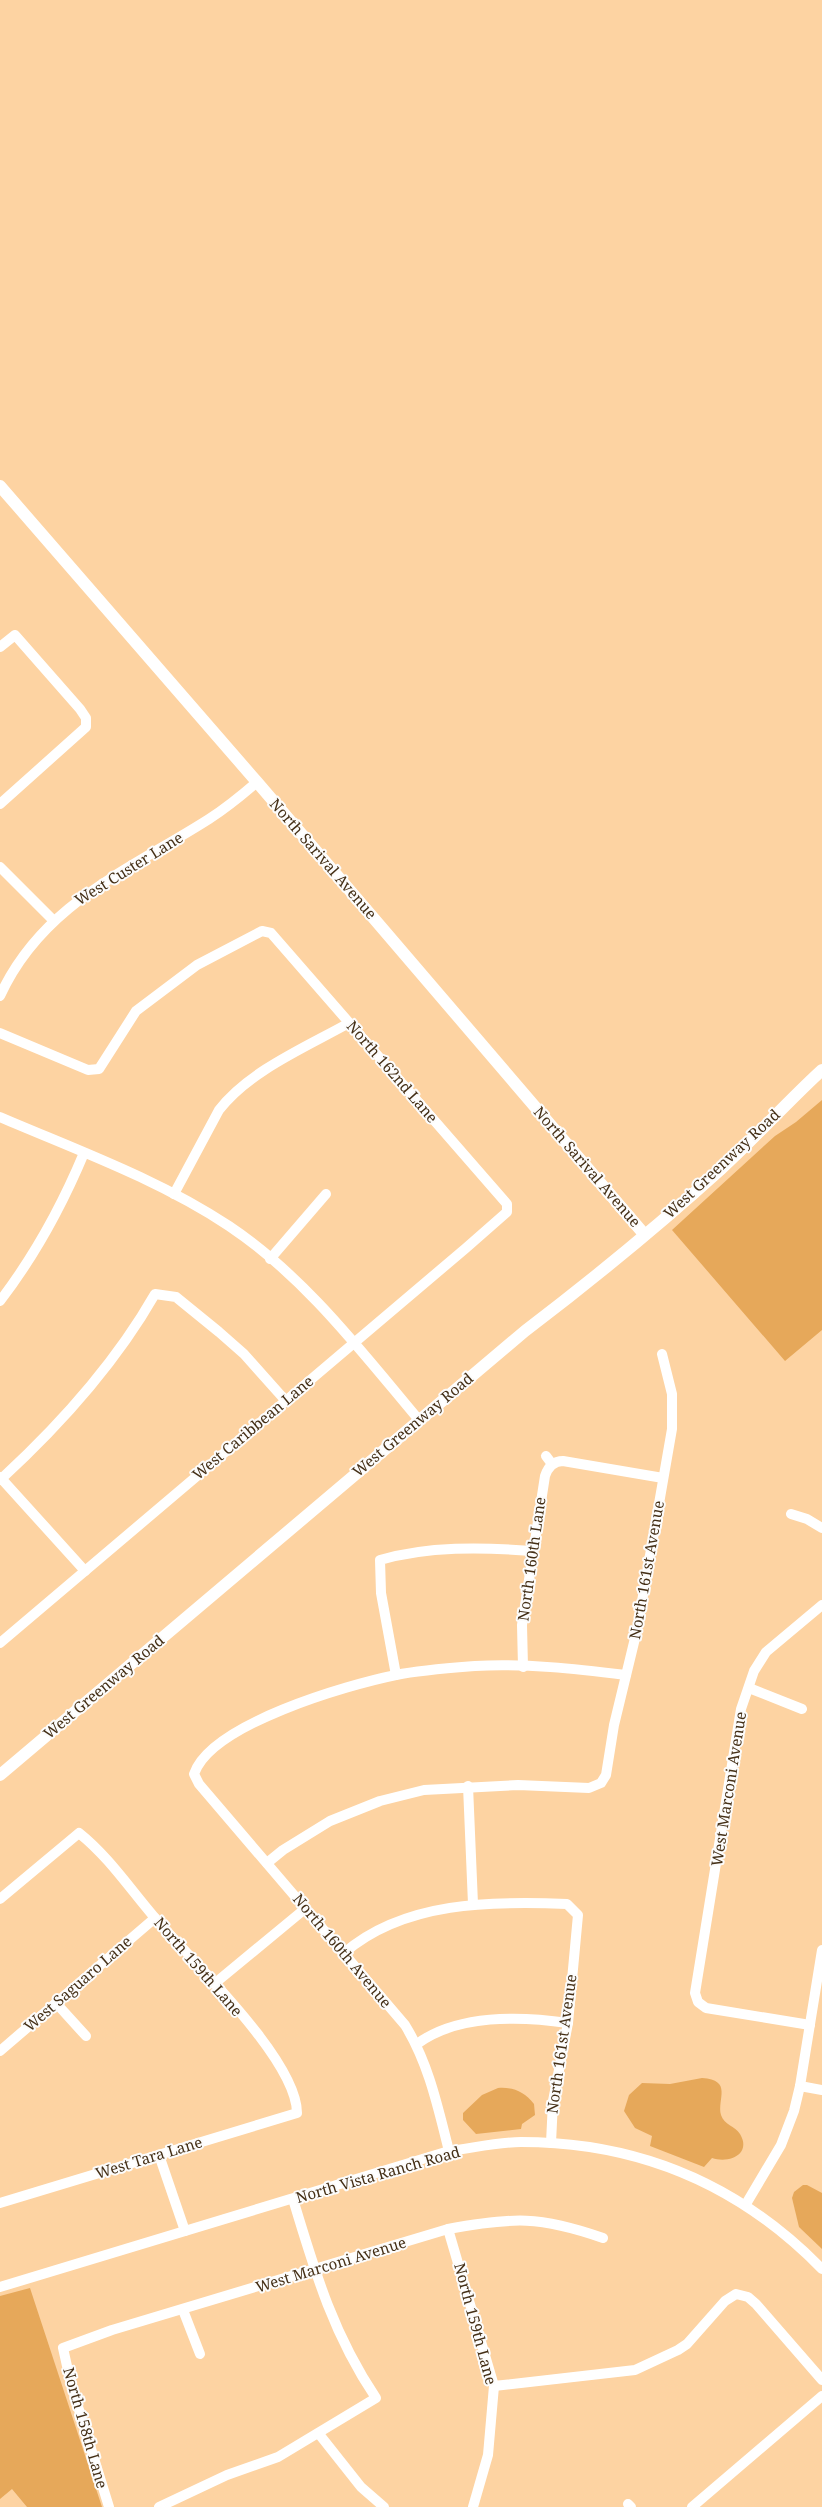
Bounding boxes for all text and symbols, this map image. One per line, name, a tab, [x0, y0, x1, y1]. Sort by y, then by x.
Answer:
street label: North Sarival Avenue	[266, 794, 382, 923]
street label: West Custer Lane	[71, 827, 186, 909]
street label: North 162nd Lane	[343, 1016, 443, 1127]
street label: North Sarival Avenue	[530, 1102, 646, 1231]
street label: West Greenway Road	[659, 1104, 784, 1222]
street label: West Greenway Road	[348, 1368, 477, 1481]
street label: West Caribbean Lane	[188, 1371, 317, 1484]
street label: North 160th Lane	[512, 1495, 550, 1622]
street label: North 161st Avenue	[624, 1499, 668, 1641]
street label: West Greenway Road	[39, 1630, 168, 1743]
street label: West Marconi Avenue	[706, 1710, 750, 1868]
street label: North 160th Avenue	[289, 1889, 396, 2012]
street label: North 159th Lane	[150, 1913, 247, 2020]
street label: West Saguaro Lane	[19, 1931, 135, 2036]
street label: North 161st Avenue	[541, 1973, 581, 2115]
street label: West Tara Lane	[93, 2131, 205, 2183]
street label: North Vista Ranch Road	[293, 2141, 462, 2207]
street label: West Marconi Avenue	[253, 2232, 408, 2296]
street label: North 159th Lane	[450, 2261, 502, 2387]
street label: North 158th Lane	[59, 2365, 113, 2491]

